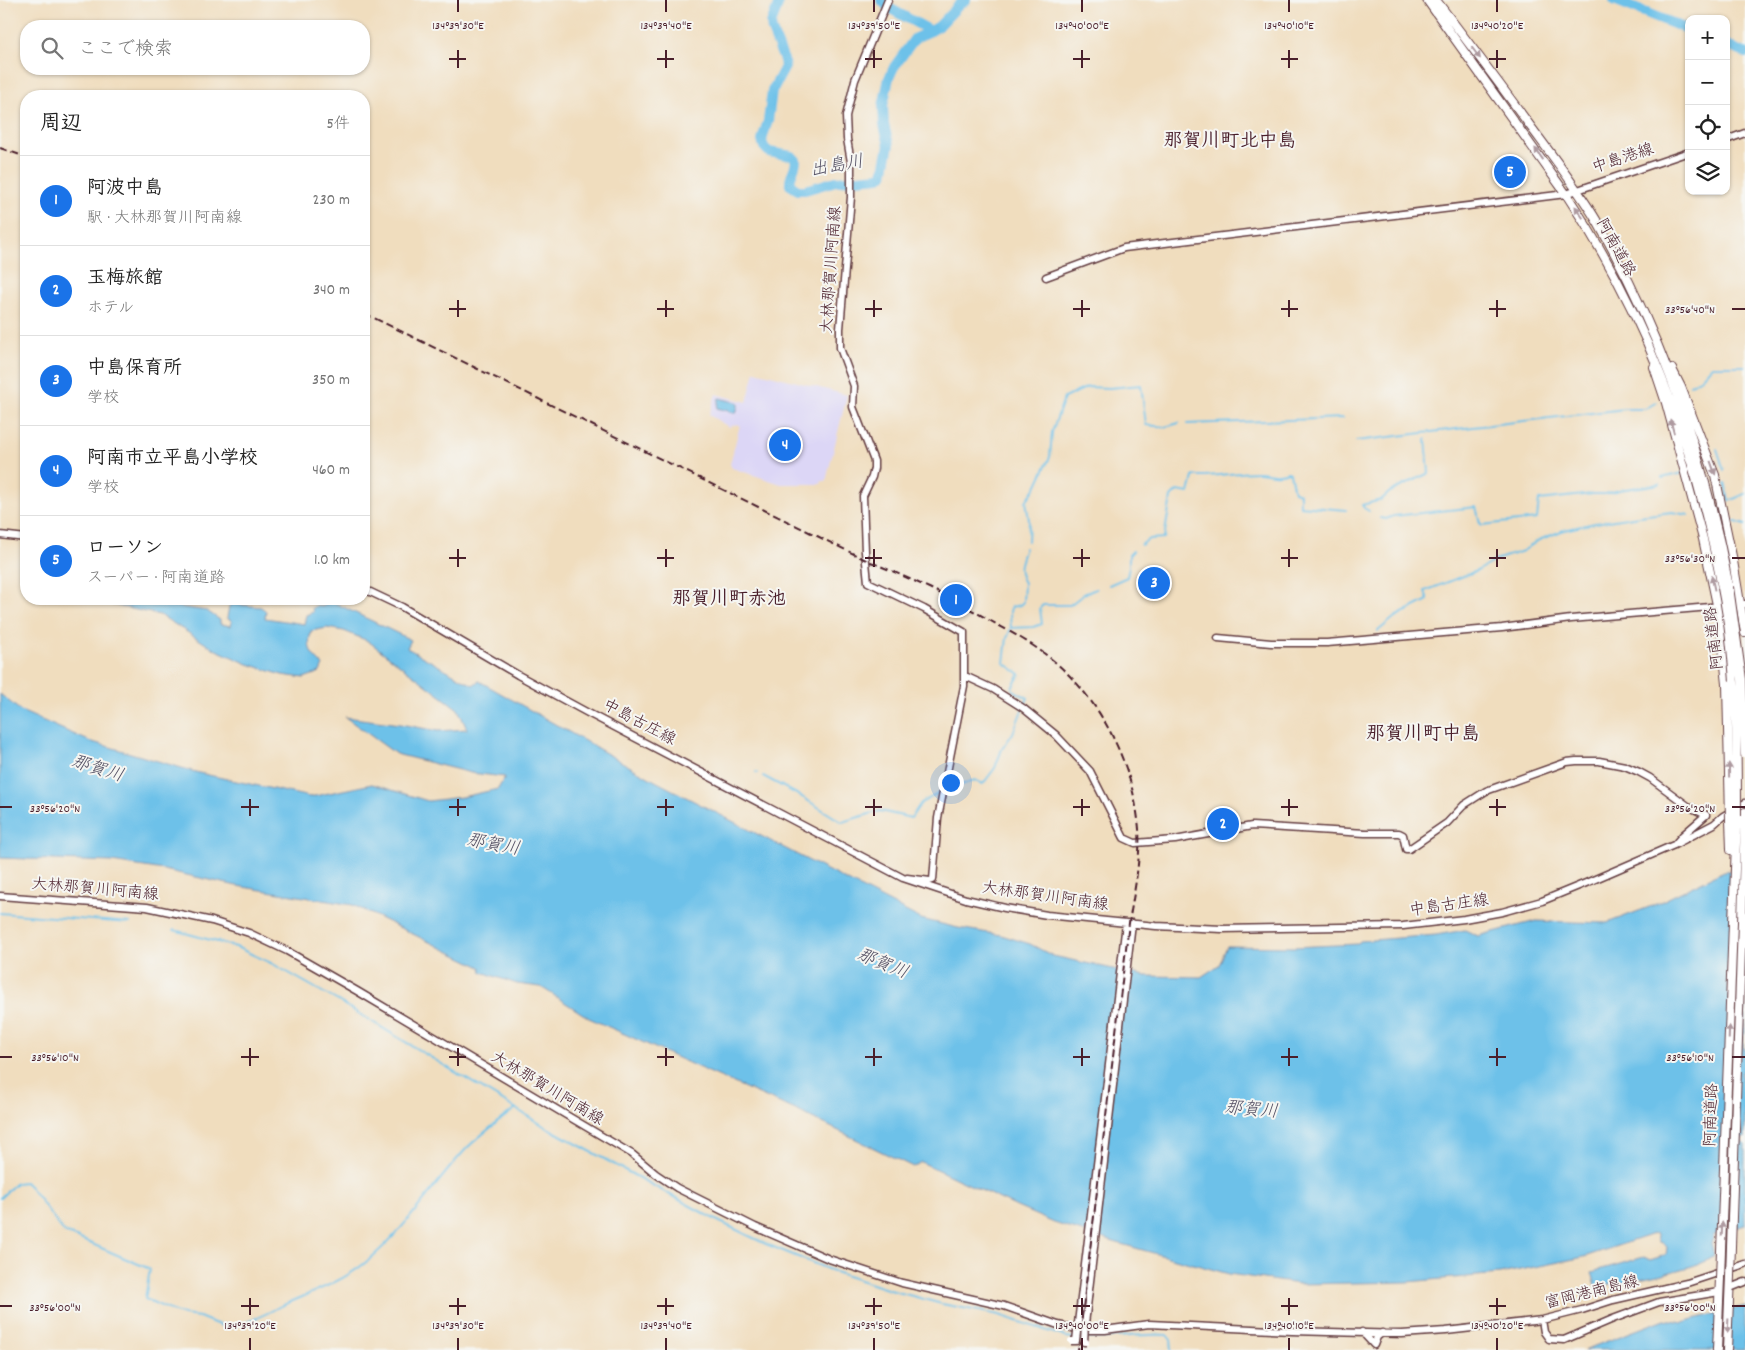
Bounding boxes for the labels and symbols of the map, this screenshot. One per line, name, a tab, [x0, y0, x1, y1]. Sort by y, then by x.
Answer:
text: 134°39'30"E	[432, 18, 484, 35]
text: 134°39'40"E	[640, 18, 692, 35]
text: 134°39'50"E	[848, 18, 900, 35]
text: 134°40'00"E	[1055, 18, 1109, 35]
text: 134°40'10"E	[1264, 18, 1314, 35]
text: 134°40'20"E	[1471, 18, 1524, 35]
one-way arrow	[1471, 46, 1481, 60]
district label: 那賀川町北中島	[1163, 129, 1297, 156]
street label: 中島港線	[1589, 138, 1657, 180]
one-way arrow	[1534, 147, 1544, 161]
water label: 出島川	[808, 150, 866, 184]
pin: 5	[1494, 153, 1526, 191]
street label: 大林那賀川阿南線	[816, 205, 848, 335]
one-way arrow	[1574, 206, 1583, 219]
street label: 阿南道路	[1589, 214, 1641, 282]
text: 33°56'40"N	[1665, 302, 1715, 319]
one-way arrow	[1668, 419, 1676, 434]
pin: 4	[769, 426, 801, 464]
one-way arrow	[1709, 461, 1717, 476]
text: 33°56'30"N	[1665, 551, 1715, 568]
pin: 3	[1138, 564, 1170, 602]
one-way arrow	[1709, 576, 1717, 591]
pin: 1	[940, 581, 972, 619]
district label: 那賀川町赤池	[672, 587, 786, 614]
street label: 阿南道路	[1700, 605, 1730, 671]
street label: 中島古庄線	[598, 694, 680, 752]
district label: 那賀川町中島	[1366, 722, 1480, 749]
water label: 那賀川	[68, 750, 126, 790]
one-way arrow	[1724, 762, 1732, 778]
your location	[938, 770, 964, 796]
text: 33°56'20"N	[30, 801, 80, 818]
text: 33°56'20"N	[1665, 801, 1715, 818]
pin: 2	[1207, 805, 1239, 843]
water label: 那賀川	[464, 829, 522, 863]
street label: 大林那賀川阿南線	[30, 873, 160, 907]
street label: 大林那賀川阿南線	[980, 877, 1110, 917]
street label: 中島古庄線	[1408, 889, 1490, 923]
water label: 那賀川	[852, 943, 912, 987]
one-way arrow	[1725, 1024, 1733, 1040]
street label: 大林那賀川阿南線	[486, 1046, 608, 1132]
text: 33°56'10"N	[31, 1050, 79, 1067]
text: 33°56'10"N	[1666, 1050, 1714, 1067]
street label: 阿南道路	[1699, 1083, 1725, 1147]
water label: 那賀川	[1223, 1096, 1279, 1126]
one-way arrow	[1718, 1221, 1726, 1237]
street label: 富岡港南島線	[1543, 1270, 1641, 1316]
text: 33°56'00"N	[29, 1300, 81, 1317]
text: 33°56'00"N	[1664, 1300, 1716, 1317]
text: 134°39'20"E	[224, 1318, 276, 1335]
text: 134°39'30"E	[432, 1318, 484, 1335]
text: 134°39'40"E	[640, 1318, 692, 1335]
text: 134°39'50"E	[848, 1318, 900, 1335]
text: 134°40'00"E	[1055, 1318, 1109, 1335]
text: 134°40'10"E	[1264, 1318, 1314, 1335]
text: 134°40'20"E	[1471, 1318, 1524, 1335]
one-way arrow	[1724, 1318, 1732, 1334]

